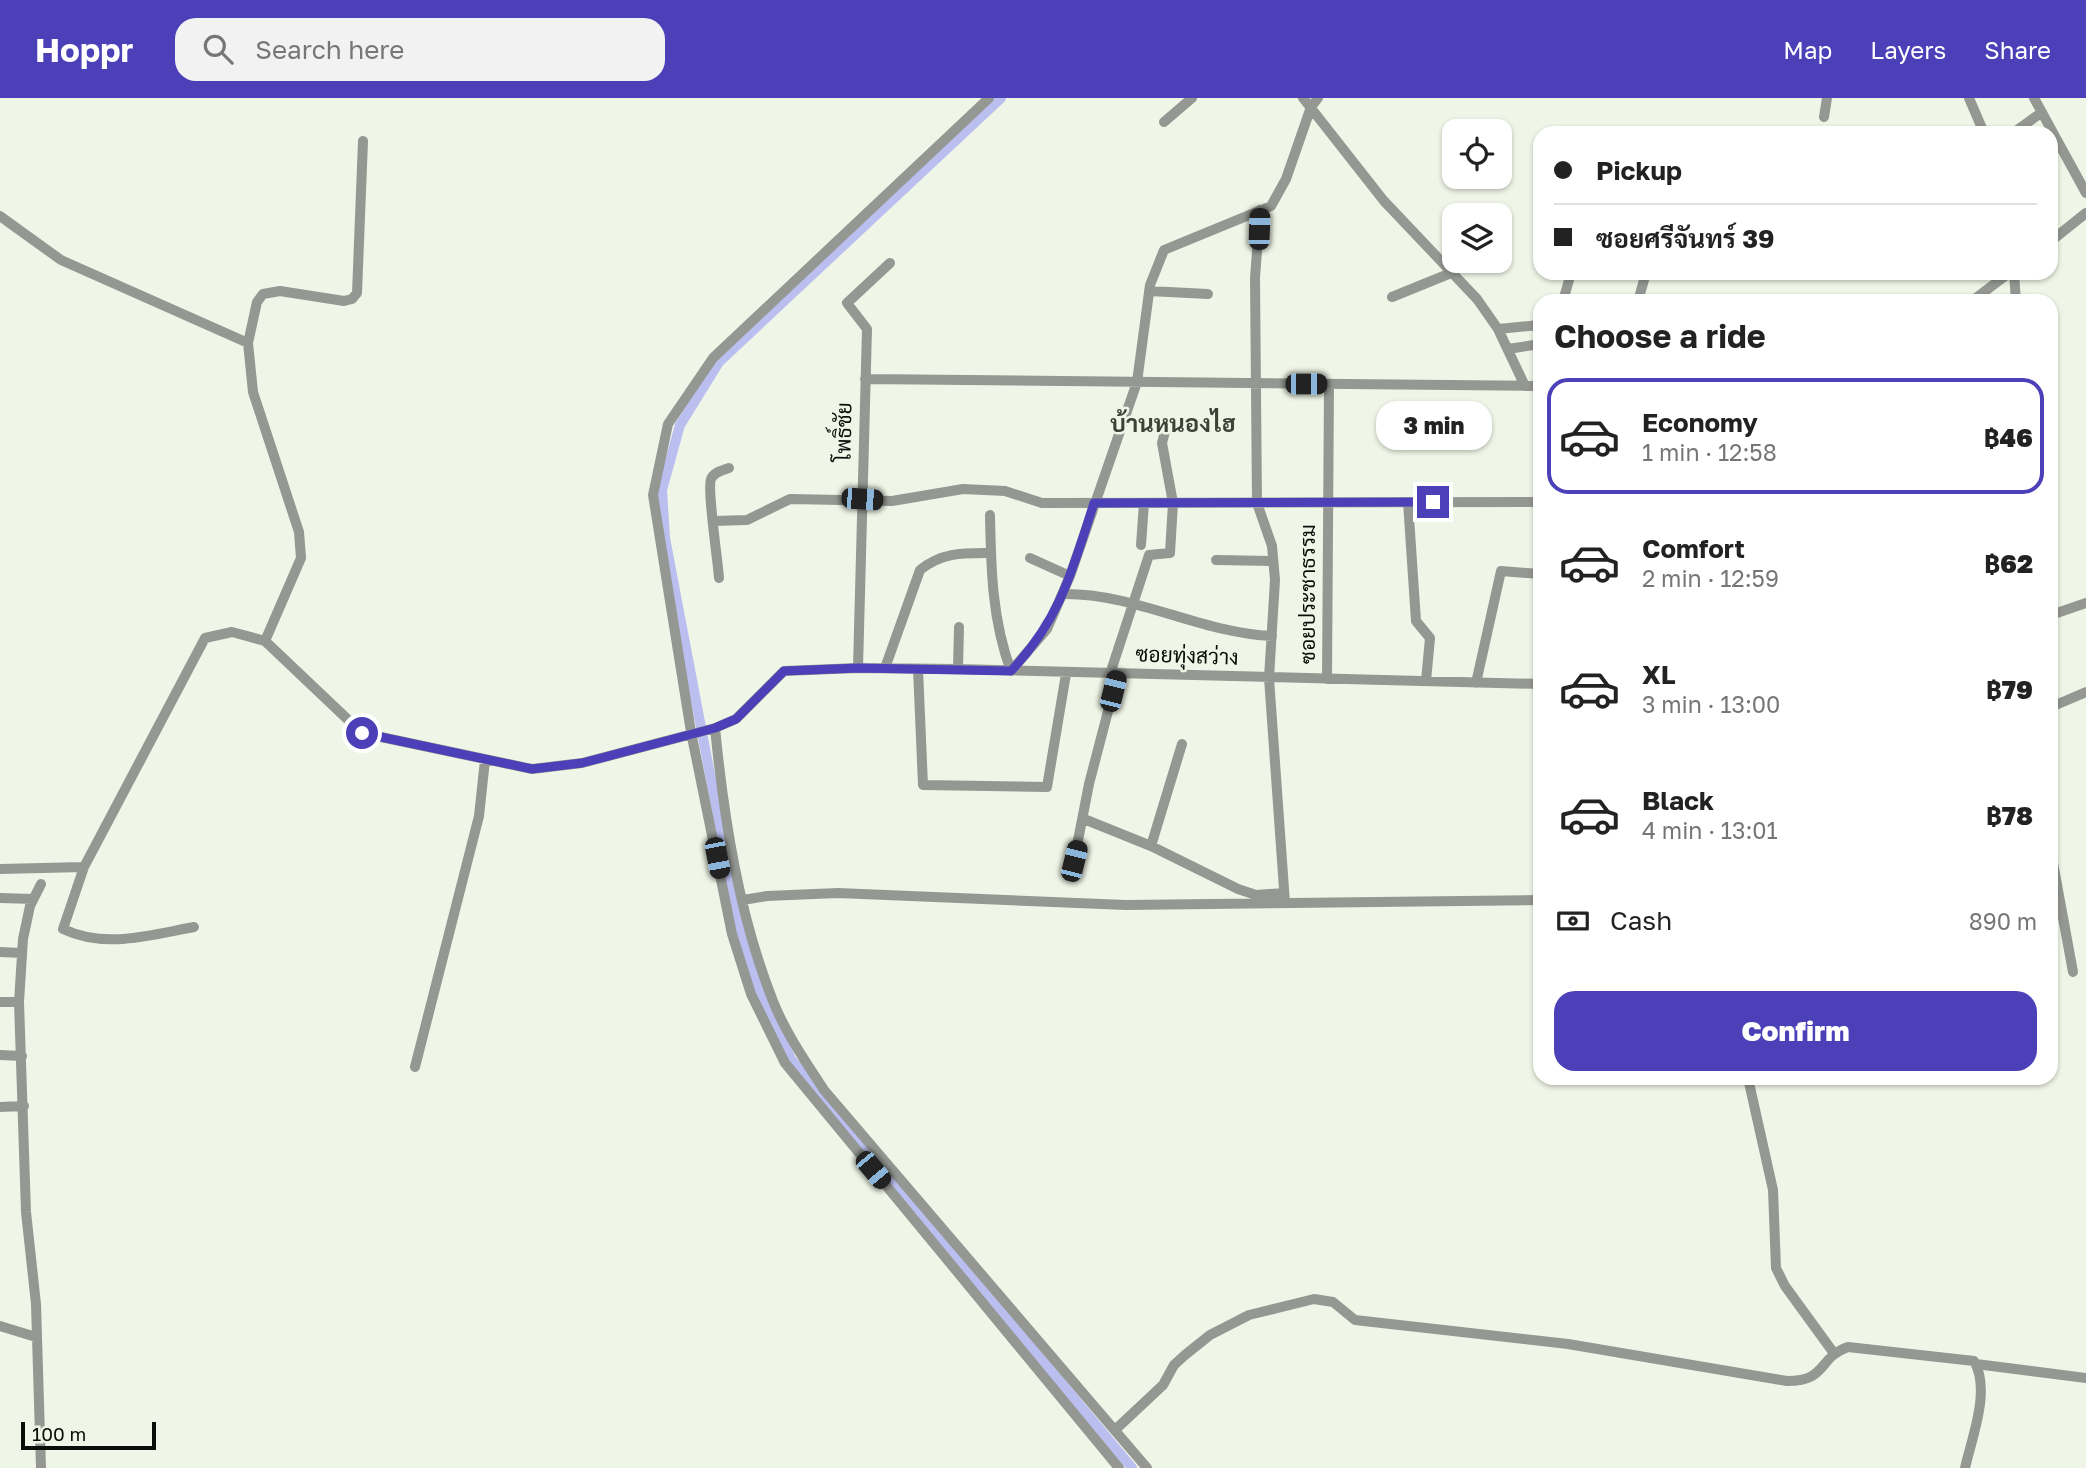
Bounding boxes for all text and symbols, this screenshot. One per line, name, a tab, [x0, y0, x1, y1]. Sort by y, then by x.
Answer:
search box	[175, 18, 665, 81]
text: Hoppr	[35, 30, 133, 69]
icon: search	[199, 30, 237, 68]
text: Search here	[255, 34, 404, 65]
text: Map	[1783, 35, 1832, 64]
text: Layers	[1870, 35, 1946, 64]
text: Share	[1984, 35, 2051, 64]
map controls	[1442, 119, 1512, 273]
button: locate	[1442, 119, 1512, 189]
text: Pickup	[1596, 155, 1682, 186]
button: layers	[1442, 203, 1512, 273]
car	[1248, 208, 1271, 250]
text: ซอยศรีจันทร์ 39	[1596, 223, 1775, 254]
text: Choose a ride	[1554, 317, 1766, 355]
car	[1286, 374, 1328, 395]
callout: 3 min	[1375, 400, 1491, 450]
street label: โพธิ์ชัย	[823, 402, 857, 463]
icon: car	[1558, 405, 1621, 468]
text: Economy	[1642, 407, 1758, 438]
district label: บ้านหนองไฮ	[1110, 408, 1236, 437]
text: 3 min	[1404, 411, 1464, 439]
text: ฿46	[1984, 422, 2033, 453]
text: 1 min · 12:58	[1642, 438, 1777, 466]
route end	[1417, 486, 1449, 518]
car	[841, 487, 884, 511]
street label: ซอยประชาธรรม	[1294, 524, 1320, 664]
icon: car	[1558, 531, 1621, 594]
text: Comfort	[1642, 533, 1745, 564]
text: ฿62	[1984, 548, 2033, 579]
text: 2 min · 12:59	[1642, 564, 1779, 592]
street label: ซอยทุ่งสว่าง	[1135, 640, 1239, 672]
icon: car	[1558, 657, 1621, 720]
text: XL	[1642, 659, 1676, 690]
car	[1098, 668, 1129, 714]
text: ฿79	[1986, 674, 2033, 705]
text: 3 min · 13:00	[1642, 690, 1780, 718]
route start	[346, 717, 378, 749]
icon: car	[1558, 783, 1621, 846]
text: Black	[1642, 785, 1714, 816]
text: ฿78	[1986, 800, 2033, 831]
text: 4 min · 13:01	[1642, 816, 1778, 844]
car	[703, 835, 732, 881]
car	[1059, 838, 1090, 884]
icon: cash	[1554, 902, 1592, 940]
text: Cash	[1610, 905, 1672, 936]
text: 890 m	[1969, 907, 2037, 935]
button: Confirm	[1554, 991, 2037, 1071]
car	[852, 1147, 895, 1193]
scale bar	[21, 1419, 156, 1451]
text: 100 m	[32, 1422, 86, 1445]

